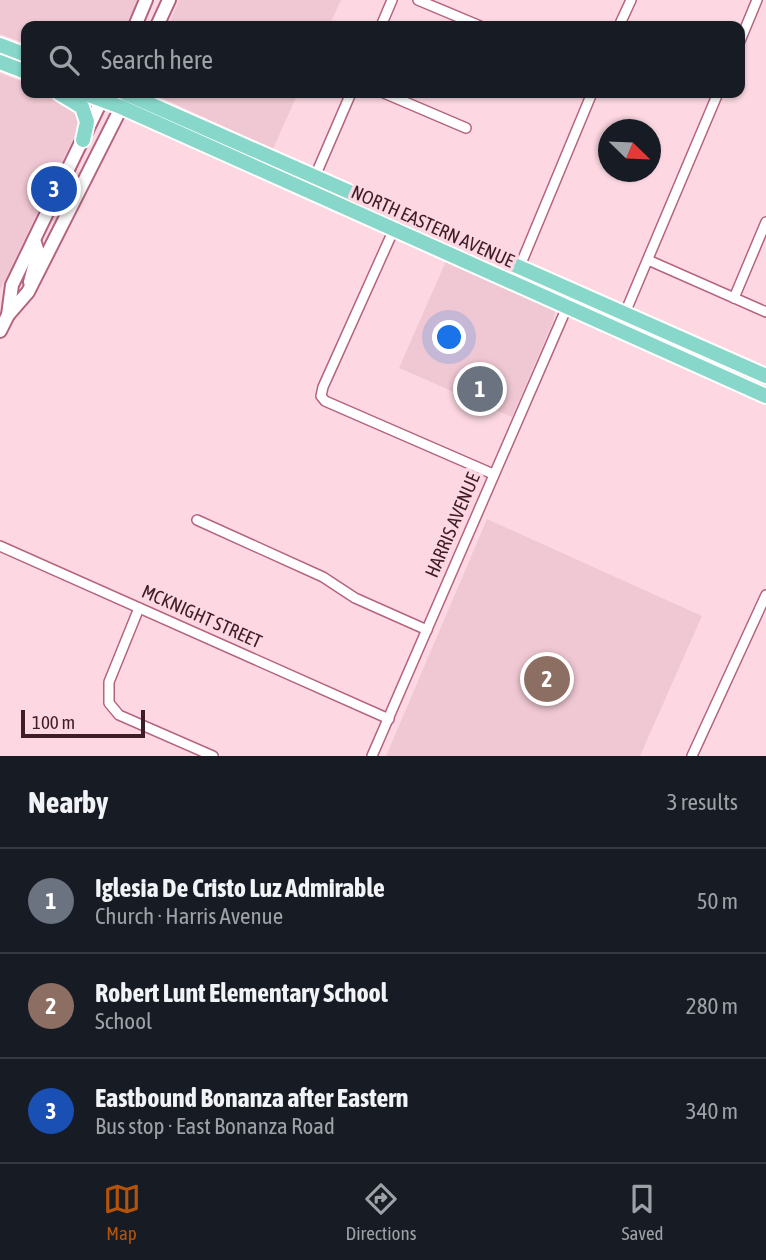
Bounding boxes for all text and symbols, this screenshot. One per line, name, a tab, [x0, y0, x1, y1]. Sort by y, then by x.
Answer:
search box	[21, 21, 745, 98]
icon: search	[45, 41, 83, 79]
text: Search here	[101, 45, 213, 75]
north arrow	[598, 119, 661, 182]
pin: 3	[31, 163, 77, 215]
street label: NORTH EASTERN AVENUE	[348, 180, 518, 272]
your location	[432, 320, 466, 354]
pin: 1	[457, 363, 503, 415]
street label: HARRIS AVENUE	[420, 469, 484, 581]
street label: MCKNIGHT STREET	[139, 580, 266, 653]
pin: 2	[524, 653, 570, 705]
scale bar	[21, 707, 145, 739]
text: 100 m	[32, 711, 75, 733]
text: Nearby	[28, 785, 108, 819]
text: 3 results	[667, 789, 738, 815]
text: Iglesia De Cristo Luz Admirable	[95, 873, 385, 903]
text: 1	[46, 888, 56, 914]
text: 50 m	[697, 888, 738, 914]
text: Church · Harris Avenue	[95, 903, 283, 929]
text: Robert Lunt Elementary School	[95, 978, 388, 1008]
text: 2	[46, 993, 56, 1019]
text: 280 m	[686, 993, 738, 1019]
text: School	[95, 1008, 152, 1034]
text: Eastbound Bonanza after Eastern	[95, 1083, 408, 1113]
text: 3	[46, 1098, 56, 1124]
text: 340 m	[686, 1098, 738, 1124]
text: Bus stop · East Bonanza Road	[95, 1113, 335, 1139]
tab: Map	[103, 1180, 141, 1244]
tab: Directions	[346, 1180, 416, 1244]
tab: Saved	[621, 1180, 663, 1244]

